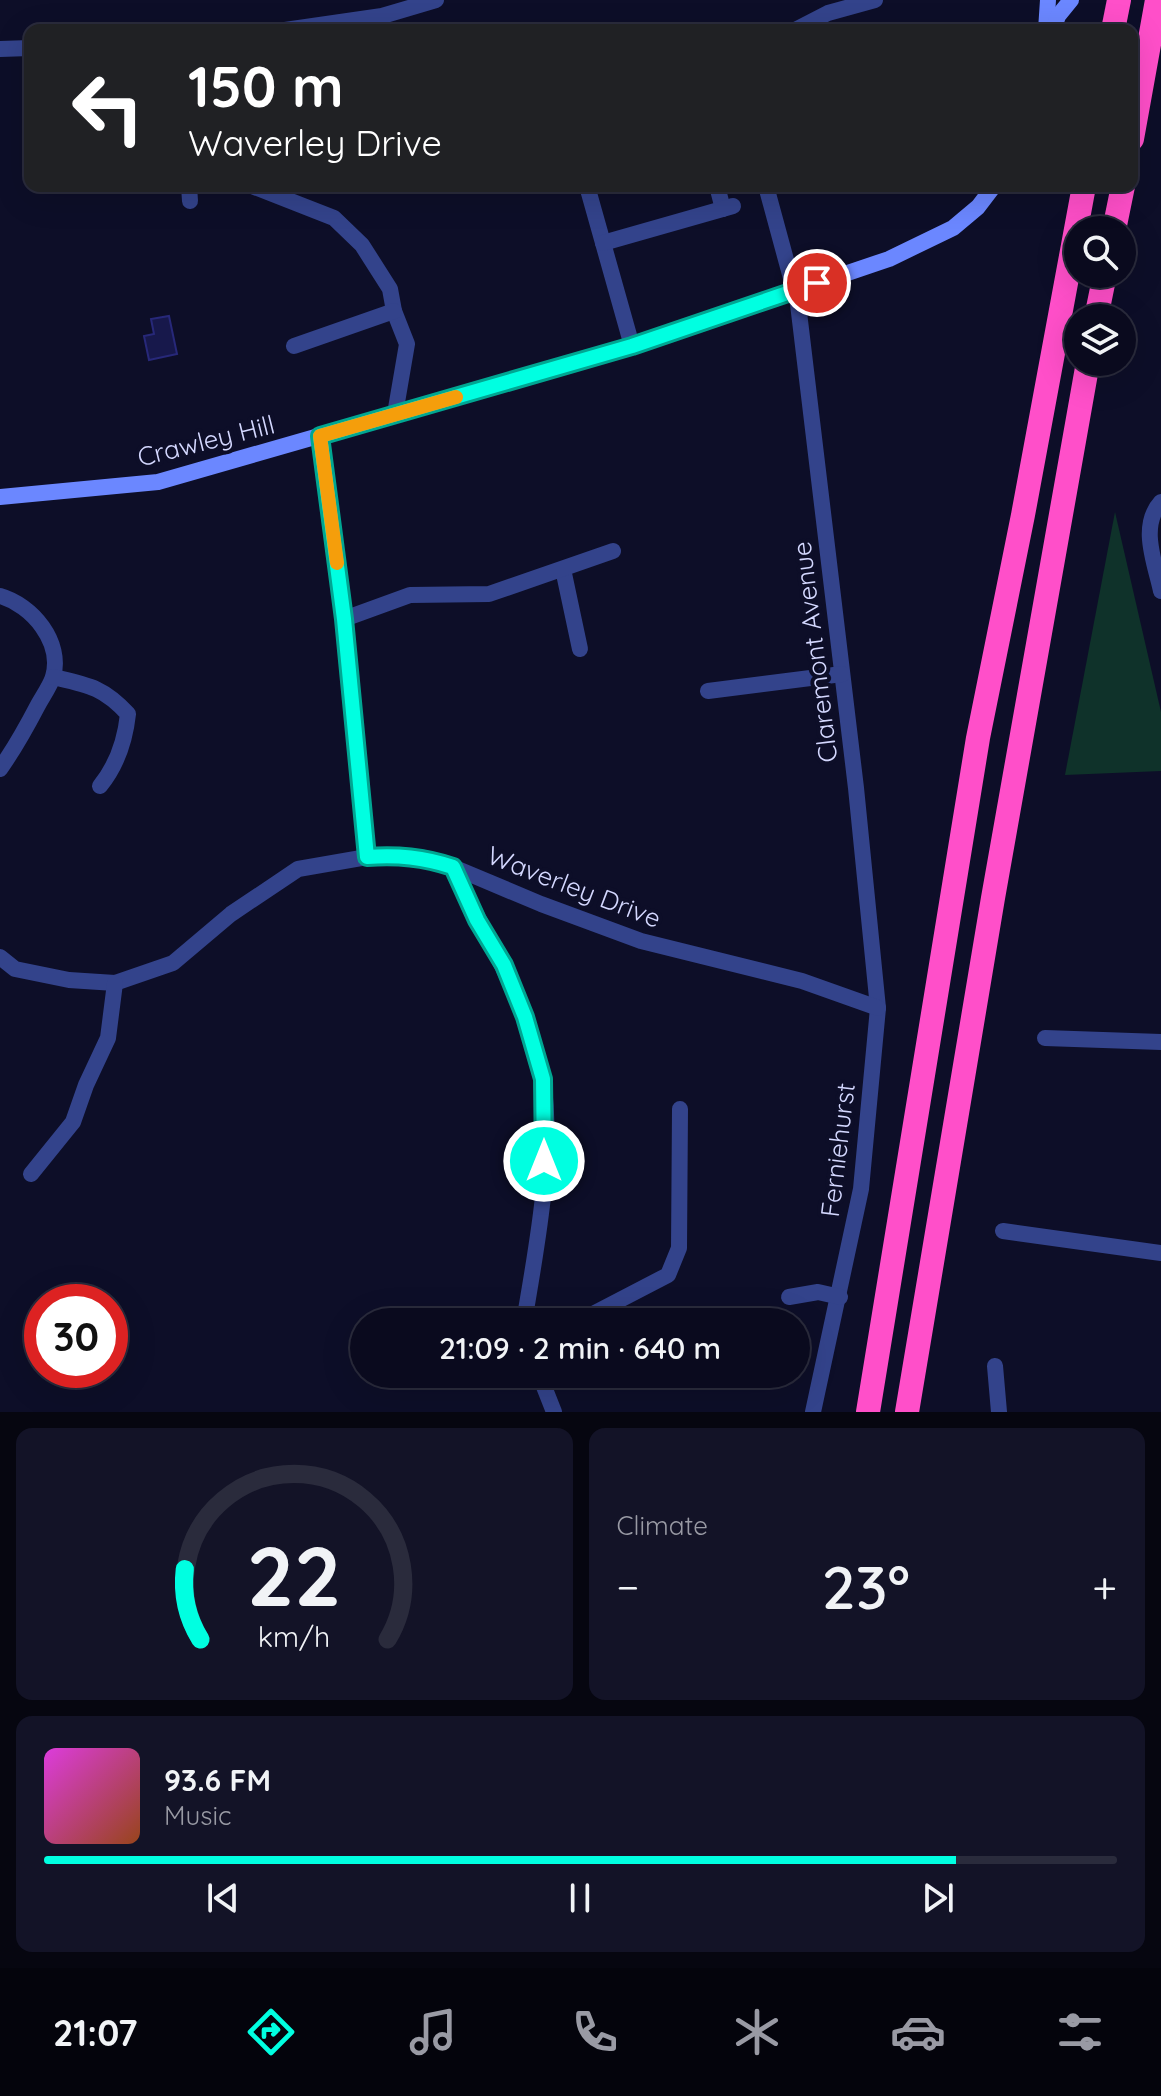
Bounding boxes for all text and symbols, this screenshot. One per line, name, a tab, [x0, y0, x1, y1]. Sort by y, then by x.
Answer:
text: 150 m	[188, 51, 344, 121]
icon: left	[56, 56, 160, 160]
text: Waverley Drive	[188, 120, 442, 165]
map controls	[1064, 216, 1136, 376]
button: search	[1064, 216, 1136, 288]
pin	[783, 249, 851, 317]
icon: arrive	[795, 261, 839, 305]
button: layers	[1064, 304, 1136, 376]
street label: Crawley Hill	[134, 408, 278, 473]
street label: Claremont Avenue	[785, 540, 844, 764]
street label: Waverley Drive	[483, 838, 666, 935]
street label: Ferniehurst	[813, 1081, 862, 1219]
position arrow	[502, 1119, 586, 1203]
speed limit sign: 30	[24, 1284, 128, 1388]
text: 21:09 · 2 min · 640 m	[439, 1329, 721, 1367]
text: Climate	[617, 1509, 708, 1542]
text: 22	[247, 1523, 342, 1627]
text: 23°	[822, 1549, 910, 1624]
text: −	[617, 1559, 639, 1614]
text: +	[1092, 1559, 1117, 1614]
text: km/h	[258, 1618, 331, 1654]
text: 93.6 FM	[164, 1761, 271, 1799]
text: Music	[164, 1799, 232, 1832]
icon: previous	[201, 1876, 245, 1920]
icon: pause	[558, 1876, 602, 1920]
icon: next	[916, 1876, 960, 1920]
icon: directions	[243, 2004, 299, 2060]
icon: music	[405, 2004, 461, 2060]
icon: phone	[567, 2004, 623, 2060]
icon: climate	[729, 2004, 785, 2060]
icon: car	[890, 2004, 946, 2060]
icon: filters	[1052, 2004, 1108, 2060]
text: 21:07	[53, 2010, 138, 2055]

